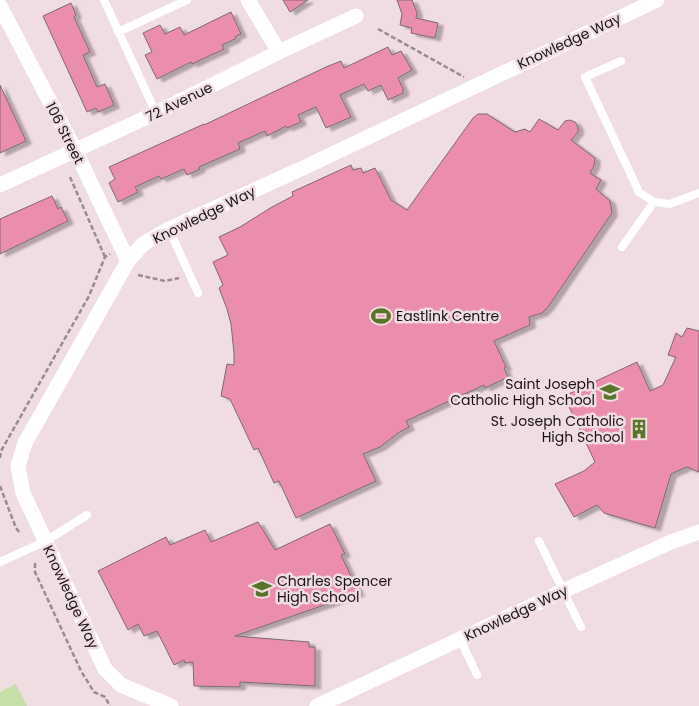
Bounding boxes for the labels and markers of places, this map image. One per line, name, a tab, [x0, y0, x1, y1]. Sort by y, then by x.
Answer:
sports icon: Eastlink Centre	[370, 305, 392, 327]
place label: Eastlink Centre	[396, 306, 500, 326]
place label: Saint Joseph Catholic High School	[450, 374, 595, 410]
school or university icon: Saint Joseph Catholic High School	[599, 381, 621, 403]
place label: St. Joseph Catholic High School	[491, 411, 624, 447]
building icon: St. Joseph Catholic High School	[628, 418, 650, 440]
place label: Charles Spencer High School	[277, 571, 392, 607]
school or university icon: Charles Spencer High School	[251, 578, 273, 600]

